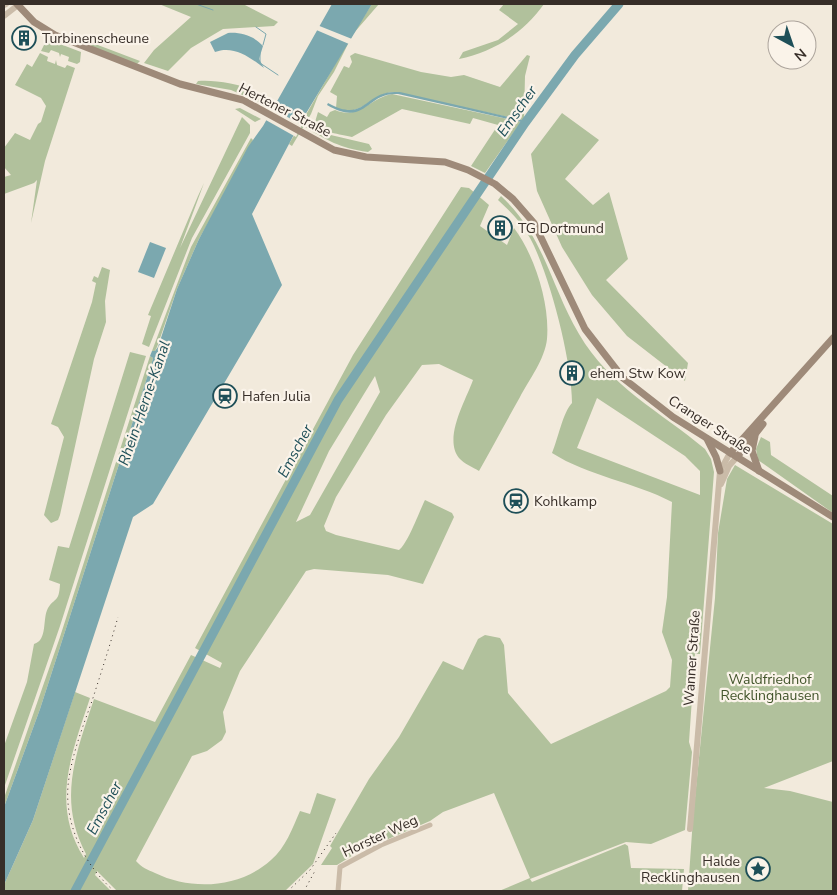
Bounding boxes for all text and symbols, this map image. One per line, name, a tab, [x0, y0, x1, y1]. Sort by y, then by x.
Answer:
north arrow	[767, 20, 817, 70]
building icon: Turbinenscheune	[11, 25, 37, 51]
place label: Turbinenscheune	[42, 29, 149, 48]
text: N	[790, 44, 810, 65]
street label: Hertener Straße	[235, 78, 335, 142]
water label: Emscher	[492, 81, 542, 140]
building icon: TG Dortmund	[487, 215, 513, 241]
place label: TG Dortmund	[518, 219, 604, 238]
water label: Rhein-Herne-Kanal	[113, 338, 175, 468]
building icon: ehem Stw Kow	[559, 360, 585, 386]
place label: ehem Stw Kow	[590, 364, 686, 383]
station icon: Hafen Julia	[212, 383, 238, 409]
place label: Hafen Julia	[242, 387, 311, 406]
street label: Cranger Straße	[665, 391, 755, 459]
water label: Emscher	[273, 420, 318, 481]
station icon: Kohlkamp	[503, 488, 529, 514]
place label: Kohlkamp	[534, 492, 597, 511]
street label: Wanner Straße	[679, 610, 705, 706]
park label: Waldfriedhof Recklinghausen	[720, 670, 820, 705]
water label: Emscher	[82, 777, 127, 838]
street label: Horster Weg	[339, 810, 421, 862]
place label: Halde Recklinghausen	[641, 852, 740, 887]
place icon: Halde Recklinghausen	[745, 856, 771, 882]

